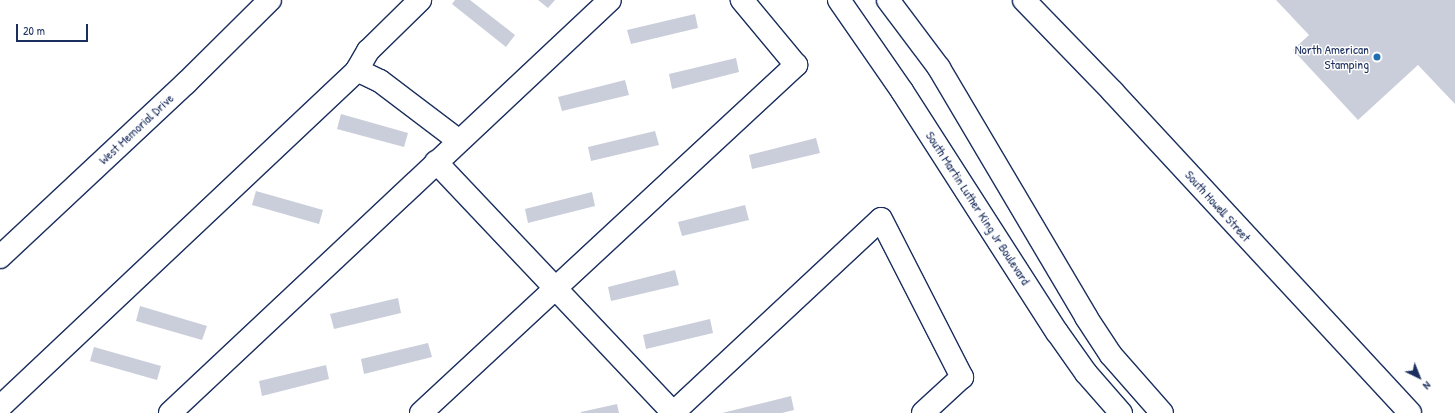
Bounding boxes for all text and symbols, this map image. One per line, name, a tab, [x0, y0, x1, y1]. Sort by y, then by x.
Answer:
scale bar	[18, 16, 90, 42]
text: 20 m	[23, 22, 45, 39]
place label: North American Stamping	[1295, 42, 1369, 73]
marker: North American Stamping	[1372, 52, 1382, 62]
street label: West Memorial Drive	[95, 90, 177, 168]
street label: South Martin Luther King Jr Boulevard	[923, 128, 1033, 288]
street label: South Howell Street	[1182, 167, 1254, 245]
north arrow	[1399, 357, 1439, 397]
text: N	[1420, 379, 1434, 393]

